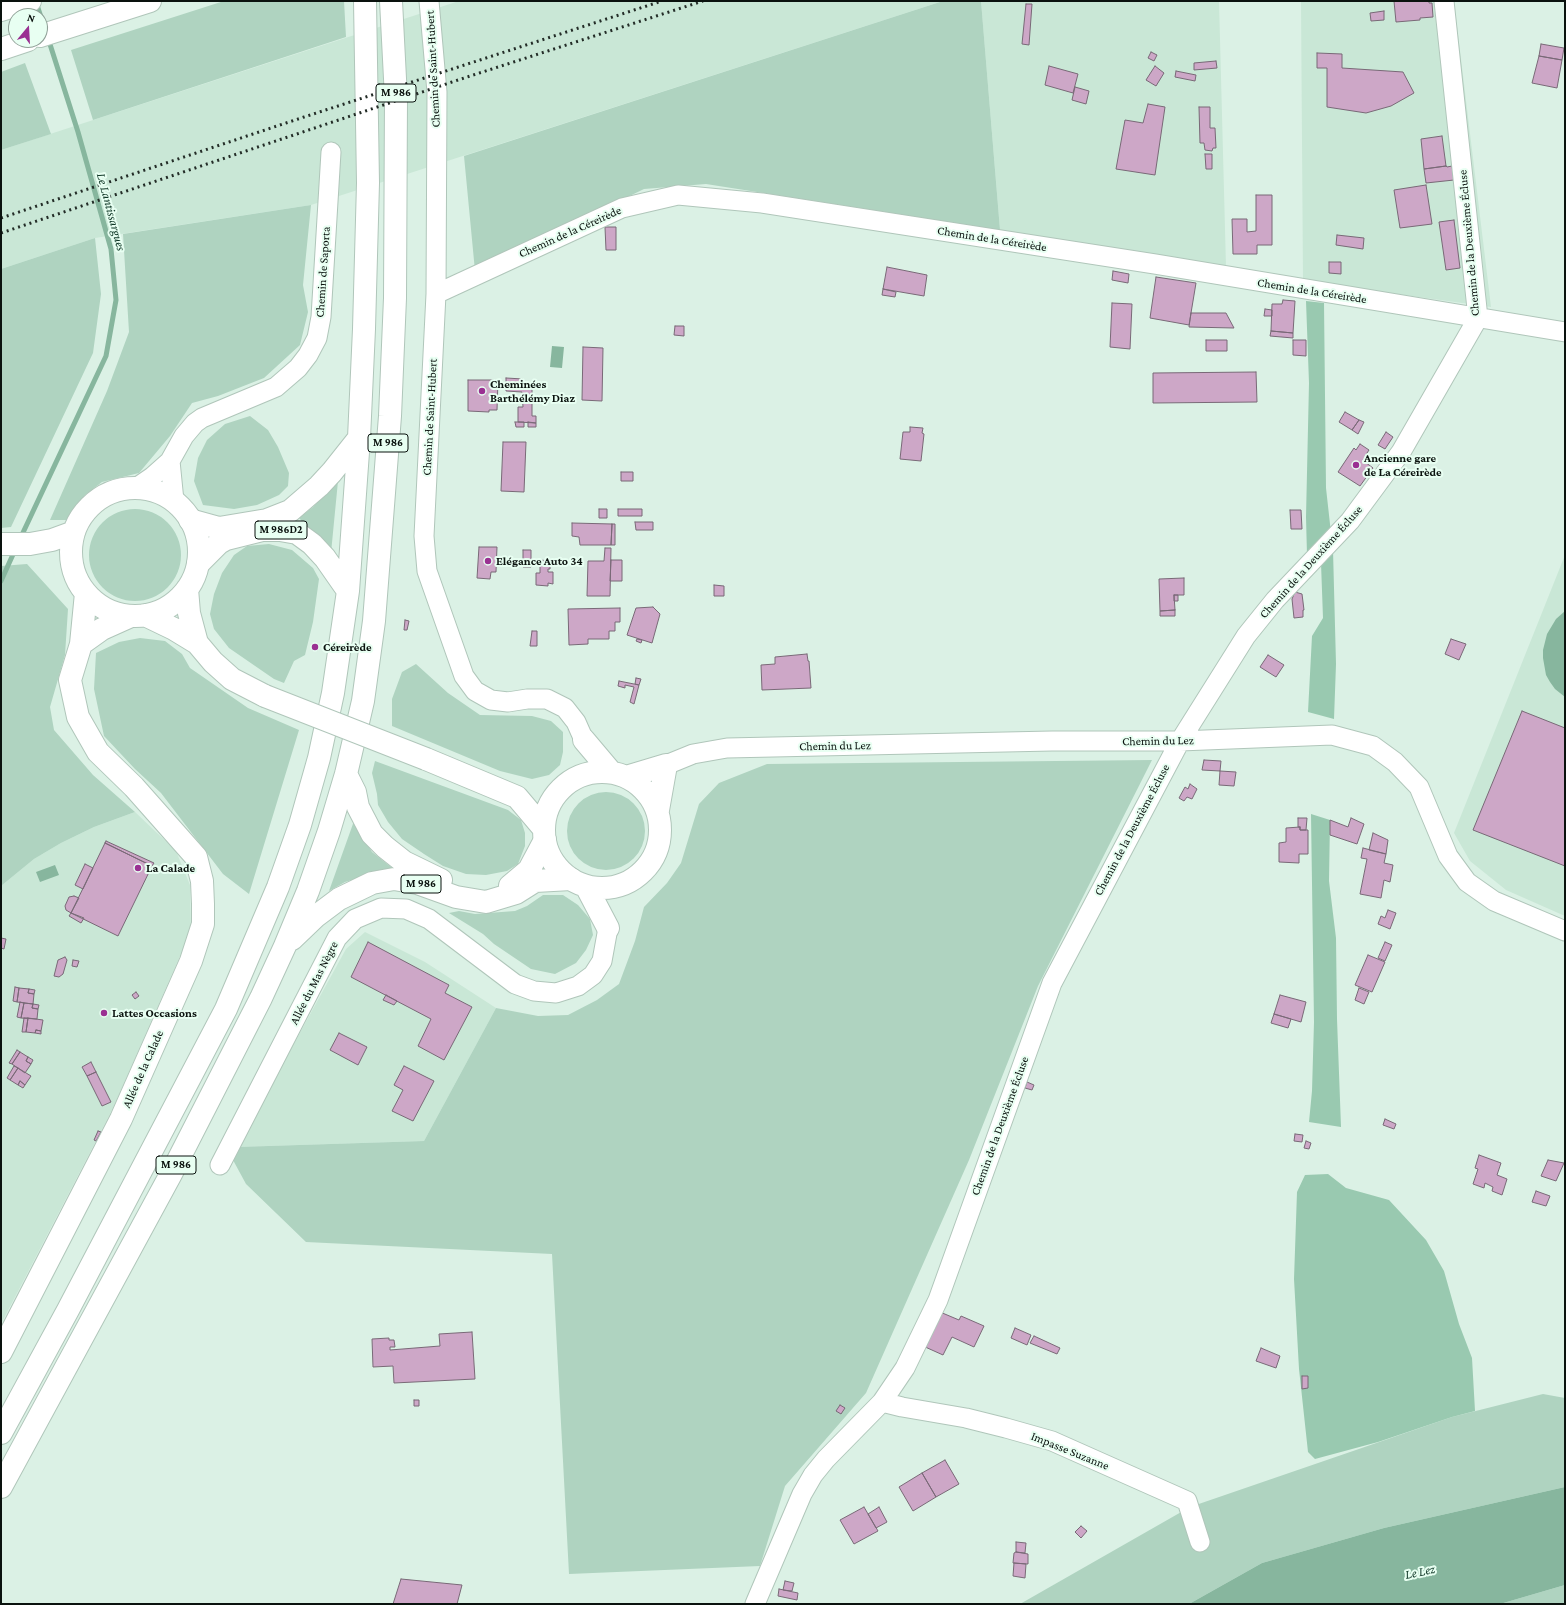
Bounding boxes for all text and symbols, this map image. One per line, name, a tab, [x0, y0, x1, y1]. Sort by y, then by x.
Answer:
north arrow	[8, 8, 48, 48]
street label: Chemin de Saint-Hubert	[423, 10, 443, 128]
text: N	[26, 11, 37, 24]
road number: M 986	[376, 84, 416, 102]
street label: Chemin de la Deuxième Écluse	[1455, 169, 1483, 317]
water label: Le Lantissargues	[93, 171, 129, 253]
street label: Chemin de la Céreirède	[517, 203, 623, 261]
street label: Chemin de la Céreirède	[936, 223, 1048, 255]
street label: Chemin de Saporta	[313, 226, 333, 318]
street label: Chemin de la Céreirède	[1256, 275, 1368, 307]
street label: Chemin de Saint-Hubert	[420, 358, 440, 476]
place label: Cheminées Barthélémy Diaz	[490, 377, 575, 405]
marker: Cheminées Barthélémy Diaz	[477, 386, 487, 396]
road number: M 986	[368, 434, 408, 452]
place label: Ancienne gare de La Céreirède	[1364, 451, 1442, 479]
marker: Ancienne gare de La Céreirède	[1351, 460, 1361, 470]
street label: Chemin de la Deuxième Écluse	[1257, 503, 1365, 621]
road number: M 986D2	[255, 521, 307, 539]
place label: Elégance Auto 34	[496, 554, 583, 568]
marker: Elégance Auto 34	[483, 556, 493, 566]
place label: Céreirède	[323, 640, 372, 654]
marker: Céreirède	[310, 642, 320, 652]
street label: Chemin du Lez	[1122, 733, 1194, 749]
street label: Chemin du Lez	[799, 738, 871, 754]
street label: Chemin de la Deuxième Écluse	[1091, 762, 1173, 898]
place label: La Calade	[146, 861, 195, 875]
marker: La Calade	[133, 863, 143, 873]
road number: M 986	[401, 875, 441, 893]
street label: Allée du Mas Nègre	[287, 939, 341, 1027]
place label: Lattes Occasions	[112, 1006, 197, 1020]
marker: Lattes Occasions	[99, 1008, 109, 1018]
street label: Allée de la Calade	[119, 1028, 167, 1110]
street label: Chemin de la Deuxième Écluse	[968, 1055, 1032, 1197]
road number: M 986	[156, 1156, 196, 1174]
street label: Impasse Suzanne	[1029, 1429, 1111, 1473]
water label: Le Lez	[1404, 1561, 1436, 1583]

